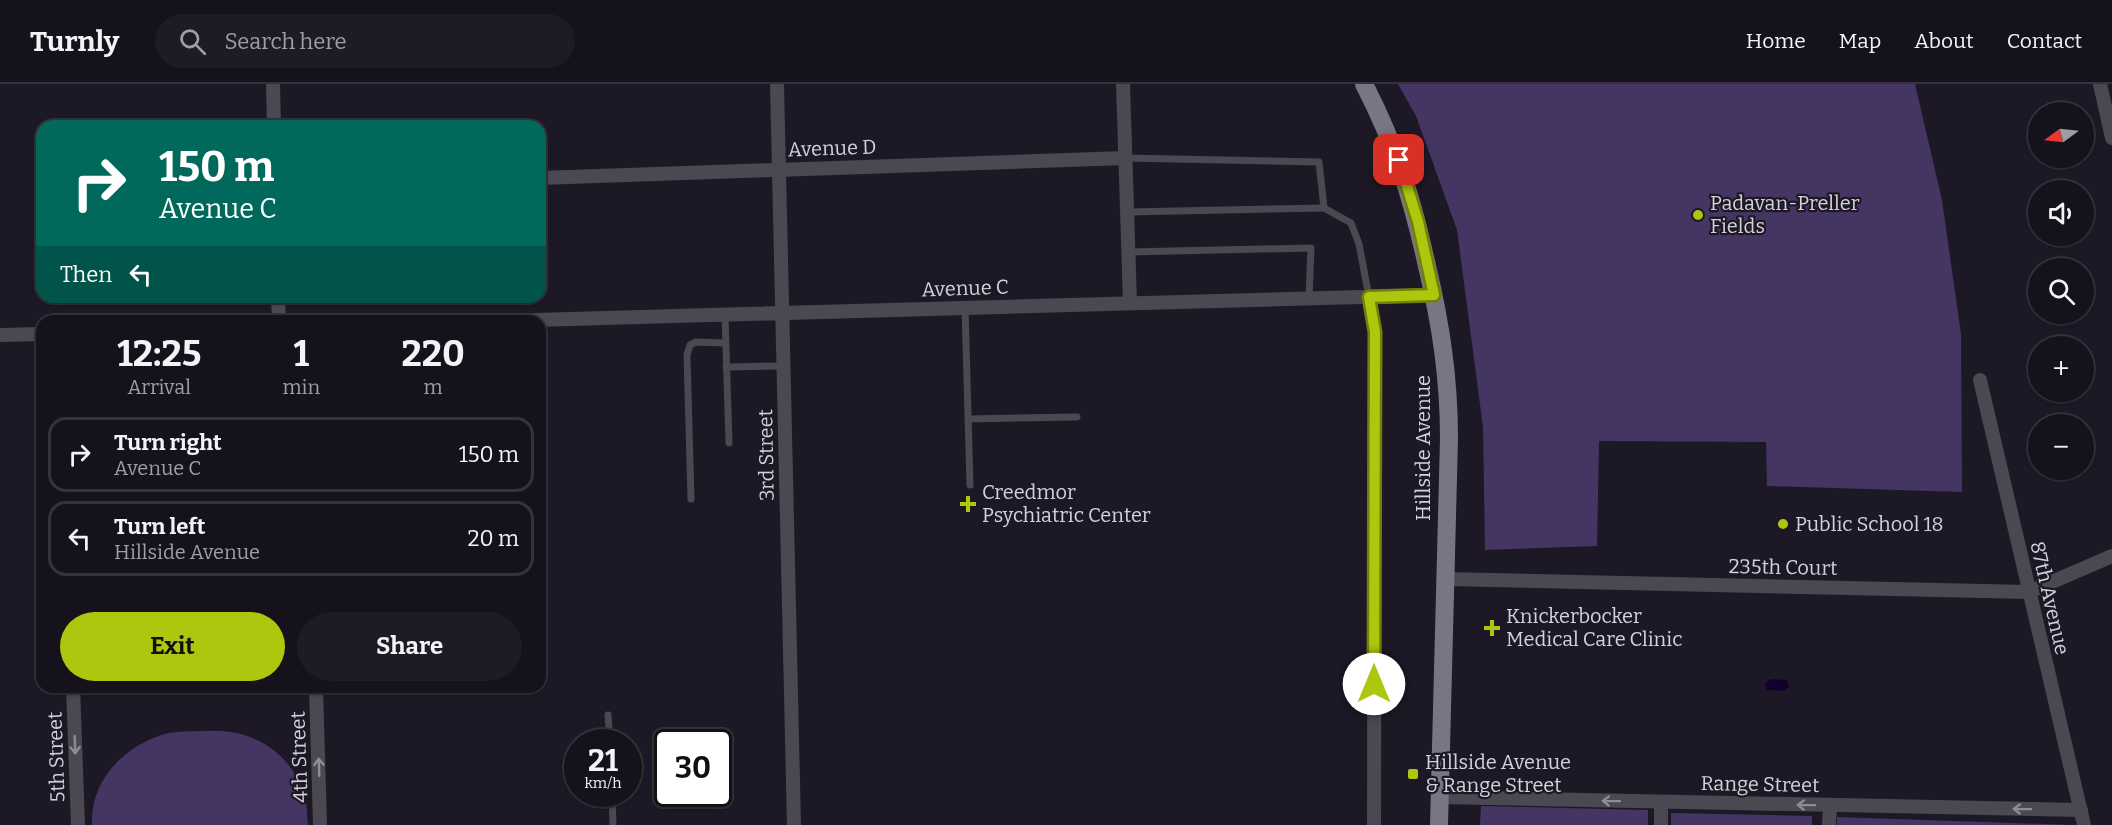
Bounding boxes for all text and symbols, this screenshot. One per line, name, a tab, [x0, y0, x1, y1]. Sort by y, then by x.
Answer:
search box	[155, 14, 575, 68]
text: Turnly	[30, 25, 119, 58]
icon: search	[176, 25, 209, 58]
text: Search here	[224, 28, 347, 55]
text: Home	[1746, 28, 1806, 54]
text: Map	[1839, 28, 1881, 54]
text: About	[1914, 28, 1974, 54]
text: Contact	[2007, 28, 2082, 54]
north arrow	[2028, 102, 2094, 168]
map controls	[2028, 102, 2094, 480]
street label: Avenue D	[787, 134, 877, 162]
pin	[1373, 134, 1424, 185]
text: 150 m	[159, 142, 274, 192]
icon: arrive	[1382, 143, 1415, 176]
icon: right	[60, 144, 138, 222]
button: sound	[2028, 180, 2094, 246]
place label: Padavan-Preller Fields	[1710, 191, 1860, 238]
text: Avenue C	[159, 193, 277, 225]
marker: Padavan-Preller Fields	[1691, 208, 1705, 222]
icon: left	[124, 258, 157, 291]
button: search	[2028, 258, 2094, 324]
text: Then	[60, 261, 112, 288]
street label: Avenue C	[921, 274, 1009, 302]
text: 12:25	[117, 332, 201, 376]
text: 1	[294, 332, 309, 376]
text: 220	[401, 332, 465, 376]
button: +	[2028, 336, 2094, 402]
text: Arrival	[128, 375, 191, 399]
text: min	[283, 375, 320, 399]
text: m	[424, 375, 443, 399]
street label: Hillside Avenue	[1411, 375, 1435, 521]
street label: 3rd Street	[753, 409, 779, 501]
button: −	[2028, 414, 2094, 480]
text: Turn right	[114, 429, 222, 456]
icon: right	[63, 438, 96, 471]
text: 150 m	[459, 441, 519, 468]
text: Avenue C	[114, 456, 201, 480]
place label: Creedmor Psychiatric Center	[982, 480, 1151, 527]
marker: Creedmor Psychiatric Center	[959, 495, 977, 513]
place label: Public School 18	[1795, 512, 1944, 536]
text: Turn left	[114, 513, 206, 540]
marker: Public School 18	[1776, 517, 1790, 531]
icon: left	[63, 522, 96, 555]
text: 20 m	[468, 525, 519, 552]
street label: 87th Avenue	[2025, 539, 2075, 657]
text: Hillside Avenue	[114, 540, 260, 564]
street label: 235th Court	[1728, 554, 1838, 580]
place label: Knickerbocker Medical Care Clinic	[1506, 604, 1683, 651]
button: Exit	[60, 612, 285, 681]
button: Share	[297, 612, 522, 681]
marker: Knickerbocker Medical Care Clinic	[1483, 619, 1501, 637]
position arrow	[1342, 652, 1406, 716]
street label: 5th Street	[42, 711, 70, 803]
street label: 4th Street	[285, 711, 313, 803]
speed limit sign: 30	[654, 729, 732, 807]
one-way arrow	[70, 735, 81, 755]
text: 21	[588, 743, 618, 779]
place label: Hillside Avenue & Range Street	[1425, 750, 1571, 797]
one-way arrow	[313, 757, 324, 777]
marker: Hillside Avenue & Range Street	[1406, 767, 1420, 781]
street label: Range Street	[1700, 771, 1820, 797]
text: km/h	[584, 774, 622, 792]
one-way arrow	[1602, 795, 1622, 807]
one-way arrow	[1797, 799, 1817, 811]
one-way arrow	[2013, 803, 2033, 815]

